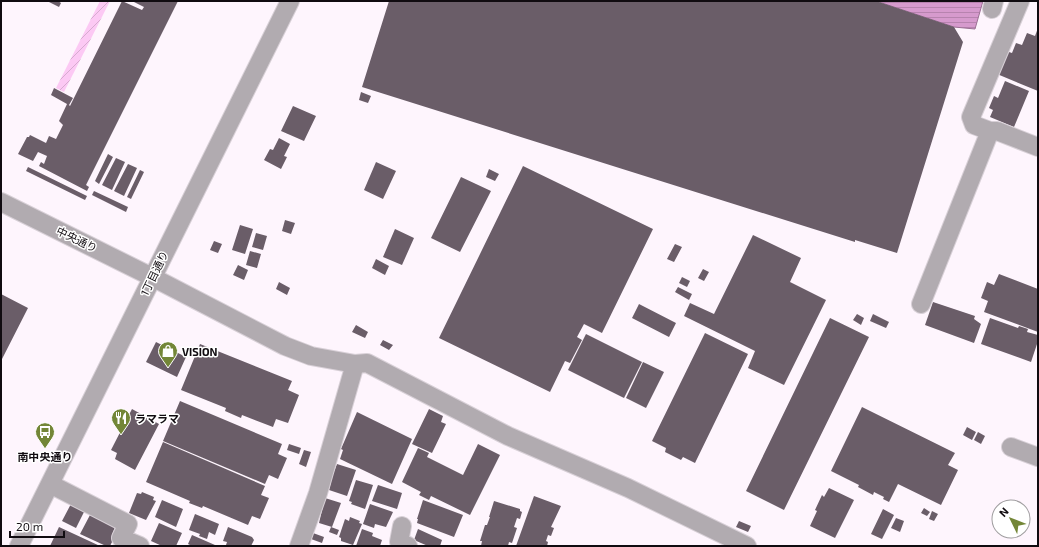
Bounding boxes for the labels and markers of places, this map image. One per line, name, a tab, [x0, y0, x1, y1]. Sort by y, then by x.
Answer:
shop icon: VISION	[157, 340, 179, 368]
place label: VISION	[182, 345, 217, 358]
restaurant icon: ラマラマ	[110, 407, 132, 435]
place label: ラマラマ	[135, 412, 179, 425]
bus stop icon: 南中央通り	[34, 421, 56, 449]
place label: 南中央通り	[18, 450, 73, 463]

